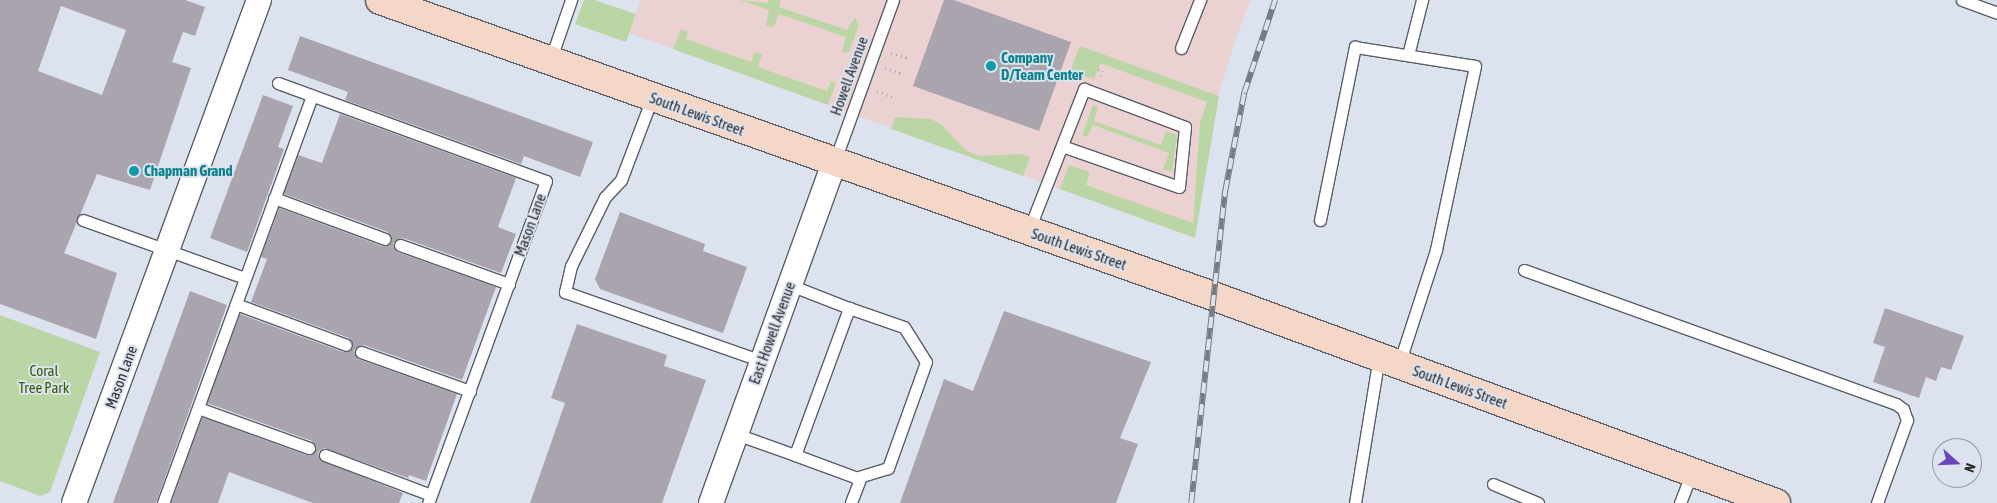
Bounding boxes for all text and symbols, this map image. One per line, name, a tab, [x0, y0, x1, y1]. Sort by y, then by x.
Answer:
street label: Howell Avenue	[826, 34, 872, 118]
place label: Company D/Team Center	[1001, 48, 1083, 83]
marker: Company D/Team Center	[985, 60, 997, 72]
street label: South Lewis Street	[647, 89, 747, 139]
place label: Chapman Grand	[144, 162, 233, 180]
marker: Chapman Grand	[128, 165, 140, 177]
street label: Mason Lane	[510, 191, 550, 259]
street label: South Lewis Street	[1029, 224, 1129, 274]
street label: East Howell Avenue	[745, 279, 799, 387]
street label: Mason Lane	[101, 343, 141, 411]
park label: Coral Tree Park	[19, 361, 69, 396]
street label: South Lewis Street	[1410, 362, 1510, 412]
north arrow	[1932, 438, 1982, 488]
text: N	[1961, 461, 1979, 474]

